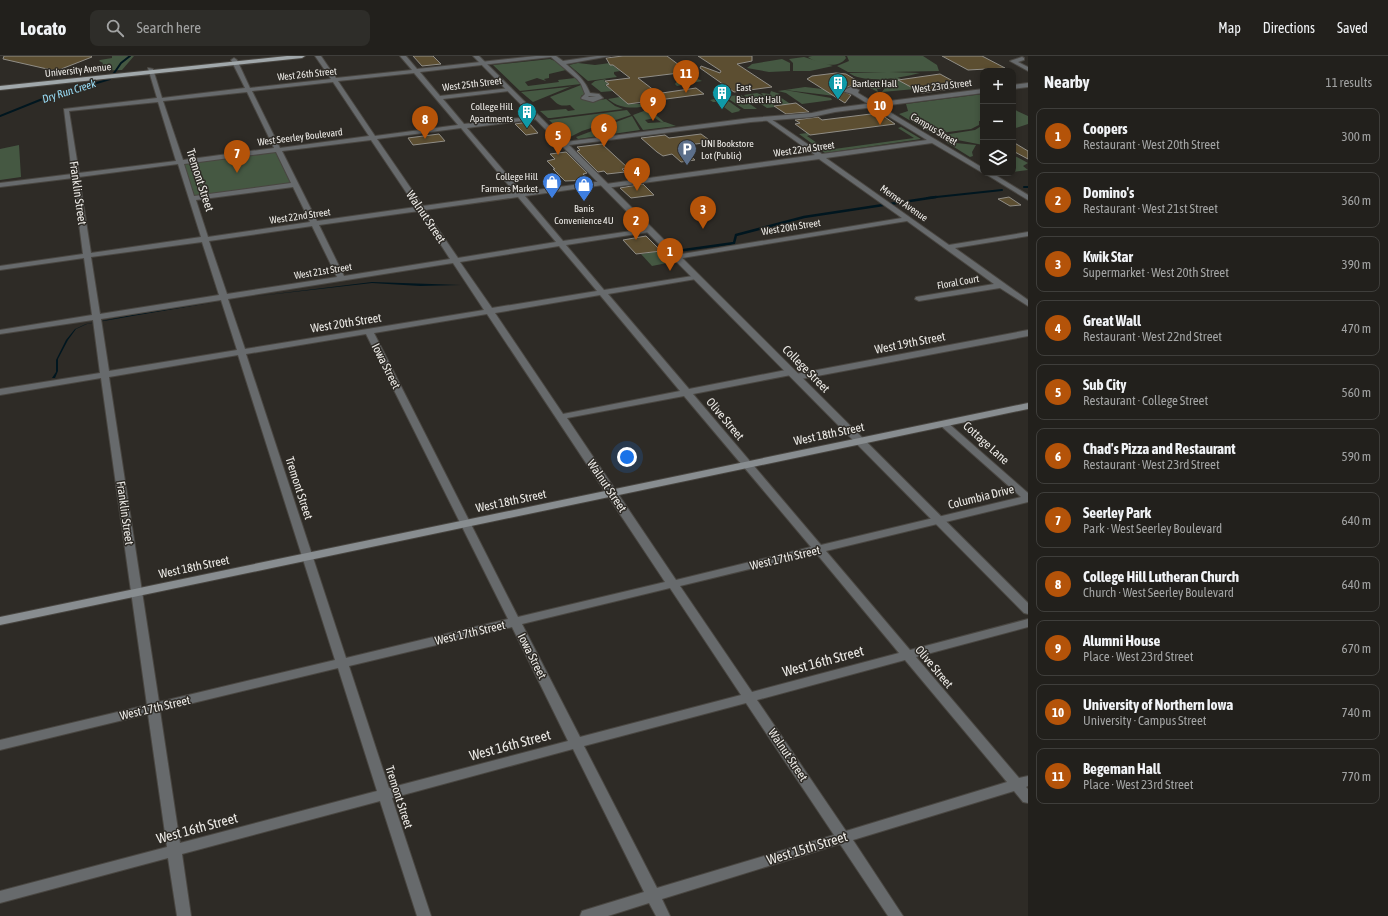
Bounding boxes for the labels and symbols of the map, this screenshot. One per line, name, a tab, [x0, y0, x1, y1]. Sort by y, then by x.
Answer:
pin: 11	[673, 60, 699, 93]
street label: University Avenue	[44, 61, 112, 79]
street label: West 26th Street	[277, 65, 337, 83]
building icon: Bartlett Hall	[827, 72, 849, 100]
street label: West 25th Street	[442, 75, 502, 93]
water label: Dry Run Creek	[41, 77, 97, 105]
street label: West 23rd Street	[912, 77, 972, 95]
place label: Bartlett Hall	[852, 78, 897, 89]
building icon: East Bartlett Hall	[711, 82, 733, 110]
place label: East Bartlett Hall	[736, 82, 781, 105]
pin: 9	[640, 88, 666, 121]
pin: 10	[867, 92, 893, 125]
place label: College Hill Apartments	[470, 101, 513, 124]
building icon: College Hill Apartments	[516, 101, 538, 129]
pin: 8	[412, 106, 438, 139]
street label: Campus Street	[909, 111, 960, 147]
pin: 6	[591, 114, 617, 147]
pin: 5	[545, 122, 571, 155]
street label: West Seerley Boulevard	[257, 126, 343, 148]
parking icon: UNI Bookstore Lot (Public)	[676, 138, 698, 166]
place label: UNI Bookstore Lot (Public)	[701, 138, 754, 161]
street label: West 22nd Street	[773, 139, 835, 159]
pin: 7	[224, 140, 250, 173]
street label: Tremont Street	[183, 147, 217, 214]
pin: 4	[624, 158, 650, 191]
street label: Franklin Street	[67, 160, 89, 226]
place label: College Hill Farmers Market	[481, 171, 538, 194]
shop icon: College Hill Farmers Market	[541, 171, 563, 199]
shop icon: Banis Convenience 4U	[573, 174, 595, 202]
street label: Merner Avenue	[878, 183, 930, 224]
street label: Walnut Street	[403, 188, 449, 246]
pin: 3	[690, 196, 716, 229]
place label: Banis Convenience 4U	[554, 203, 614, 226]
street label: West 22nd Street	[269, 206, 331, 226]
pin: 2	[623, 207, 649, 240]
street label: West 20th Street	[761, 217, 821, 237]
pin: 1	[657, 238, 683, 271]
street label: West 21st Street	[293, 261, 353, 281]
street label: Floral Court	[936, 273, 980, 291]
street label: West 20th Street	[310, 310, 383, 336]
street label: West 19th Street	[873, 329, 947, 357]
street label: Iowa Street	[369, 341, 404, 392]
street label: College Street	[779, 342, 833, 396]
street label: Olive Street	[703, 395, 747, 444]
street label: Cottage Lane	[960, 419, 1012, 467]
street label: West 18th Street	[792, 420, 866, 448]
your location	[617, 447, 637, 467]
street label: Tremont Street	[282, 455, 316, 522]
street label: Walnut Street	[584, 457, 630, 515]
street label: Franklin Street	[114, 480, 136, 546]
street label: Columbia Drive	[946, 482, 1016, 512]
street label: West 18th Street	[474, 487, 548, 515]
street label: West 17th Street	[749, 543, 822, 573]
street label: West 18th Street	[157, 553, 231, 581]
street label: West 17th Street	[434, 618, 507, 648]
street label: Iowa Street	[515, 631, 550, 682]
street label: West 16th Street	[781, 642, 865, 680]
street label: Olive Street	[912, 643, 956, 692]
street label: West 17th Street	[119, 693, 192, 723]
street label: West 16th Street	[468, 726, 552, 764]
street label: Walnut Street	[765, 726, 811, 784]
street label: Tremont Street	[382, 764, 416, 831]
street label: West 16th Street	[155, 809, 239, 847]
street label: West 15th Street	[765, 828, 849, 868]

